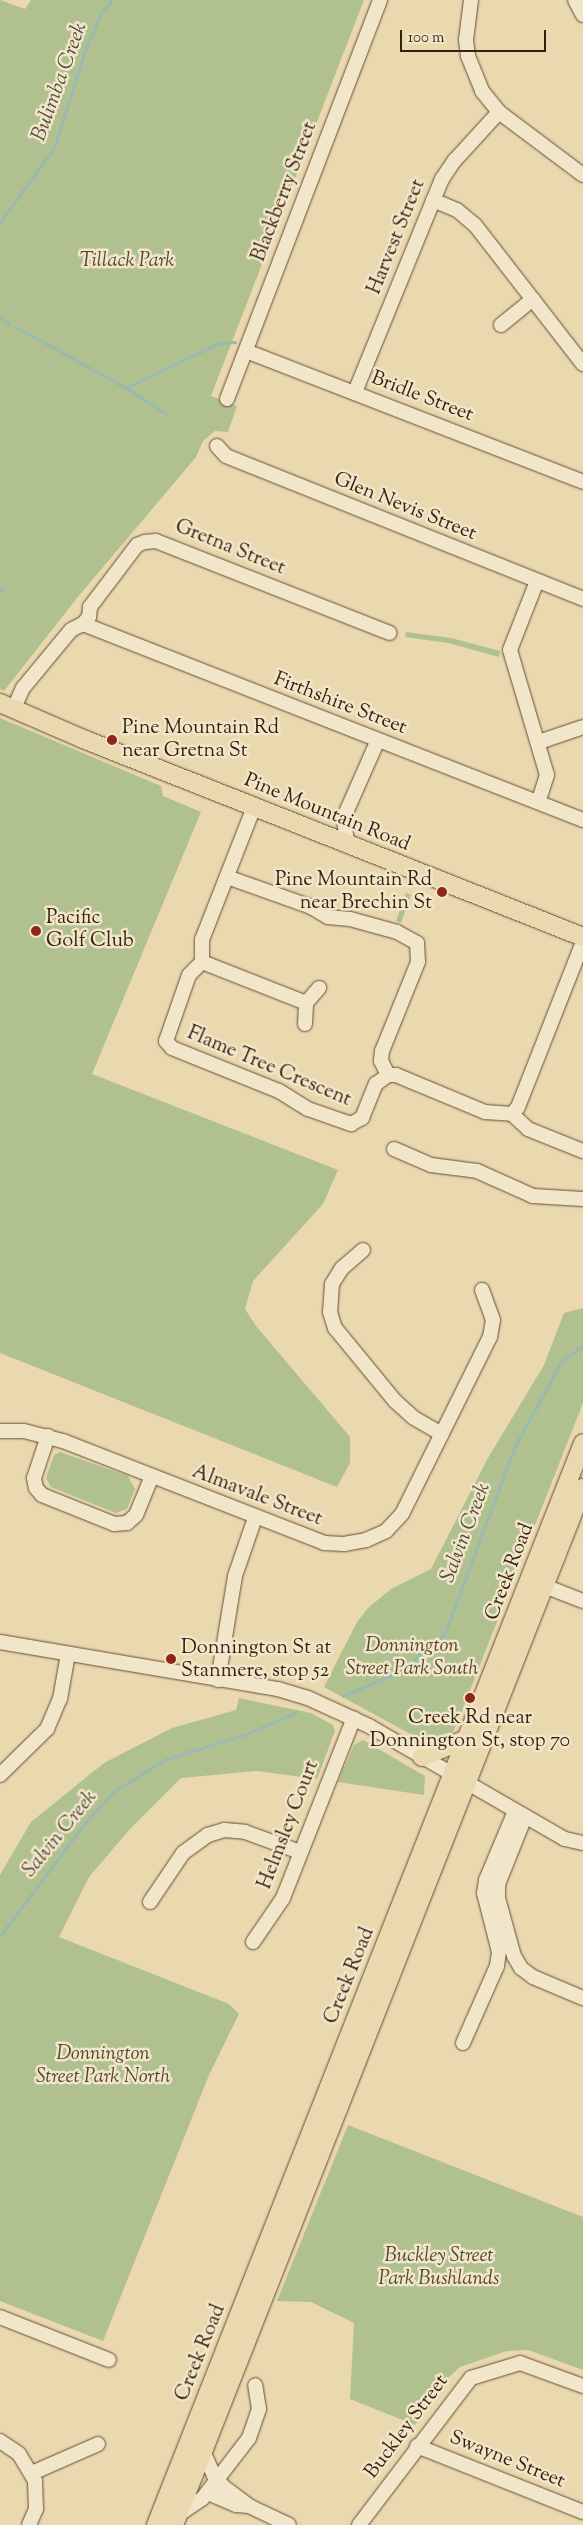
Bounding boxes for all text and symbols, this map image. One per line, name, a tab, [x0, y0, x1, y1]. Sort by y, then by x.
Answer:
water label: Bulimba Creek	[27, 19, 93, 145]
scale bar	[403, 20, 549, 52]
text: 100 m	[408, 28, 444, 49]
street label: Blackberry Street	[247, 119, 323, 265]
street label: Harvest Street	[363, 176, 431, 298]
park label: Tillack Park	[80, 249, 174, 273]
street label: Bridle Street	[367, 367, 477, 427]
street label: Glen Nevis Street	[330, 467, 480, 547]
street label: Gretna Street	[171, 515, 289, 581]
street label: Firthshire Street	[270, 668, 410, 740]
place label: Pine Mountain Rd near Gretna St	[122, 716, 279, 763]
marker: Pine Mountain Rd near Gretna St	[106, 734, 118, 746]
street label: Pine Mountain Road	[241, 769, 413, 857]
place label: Pine Mountain Rd near Brechin St	[275, 868, 432, 915]
marker: Pine Mountain Rd near Brechin St	[436, 886, 448, 898]
place label: Pacific Golf Club	[46, 907, 134, 954]
marker: Pacific Golf Club	[30, 925, 42, 937]
street label: Flame Tree Crescent	[183, 1022, 355, 1112]
street label: Almavale Street	[188, 1460, 326, 1532]
water label: Salvin Creek	[435, 1480, 497, 1586]
street label: Creek Road	[481, 1520, 539, 1624]
park label: Donnington Street Park South	[346, 1635, 478, 1682]
place label: Donnington St at Stanmere, stop 52	[181, 1636, 331, 1683]
marker: Donnington St at Stanmere, stop 52	[165, 1653, 177, 1665]
marker: Creek Rd near Donnington St, stop 70	[464, 1692, 476, 1704]
place label: Creek Rd near Donnington St, stop 70	[370, 1706, 570, 1753]
street label: Helmsley Court	[253, 1757, 325, 1893]
water label: Salvin Creek	[17, 1785, 103, 1883]
street label: Creek Road	[320, 1924, 380, 2028]
park label: Donnington Street Park North	[36, 2042, 170, 2089]
park label: Buckley Street Park Bushlands	[378, 2245, 500, 2292]
street label: Creek Road	[171, 2301, 231, 2405]
street label: Buckley Street	[360, 2370, 454, 2484]
street label: Swayne Street	[446, 2426, 568, 2494]

